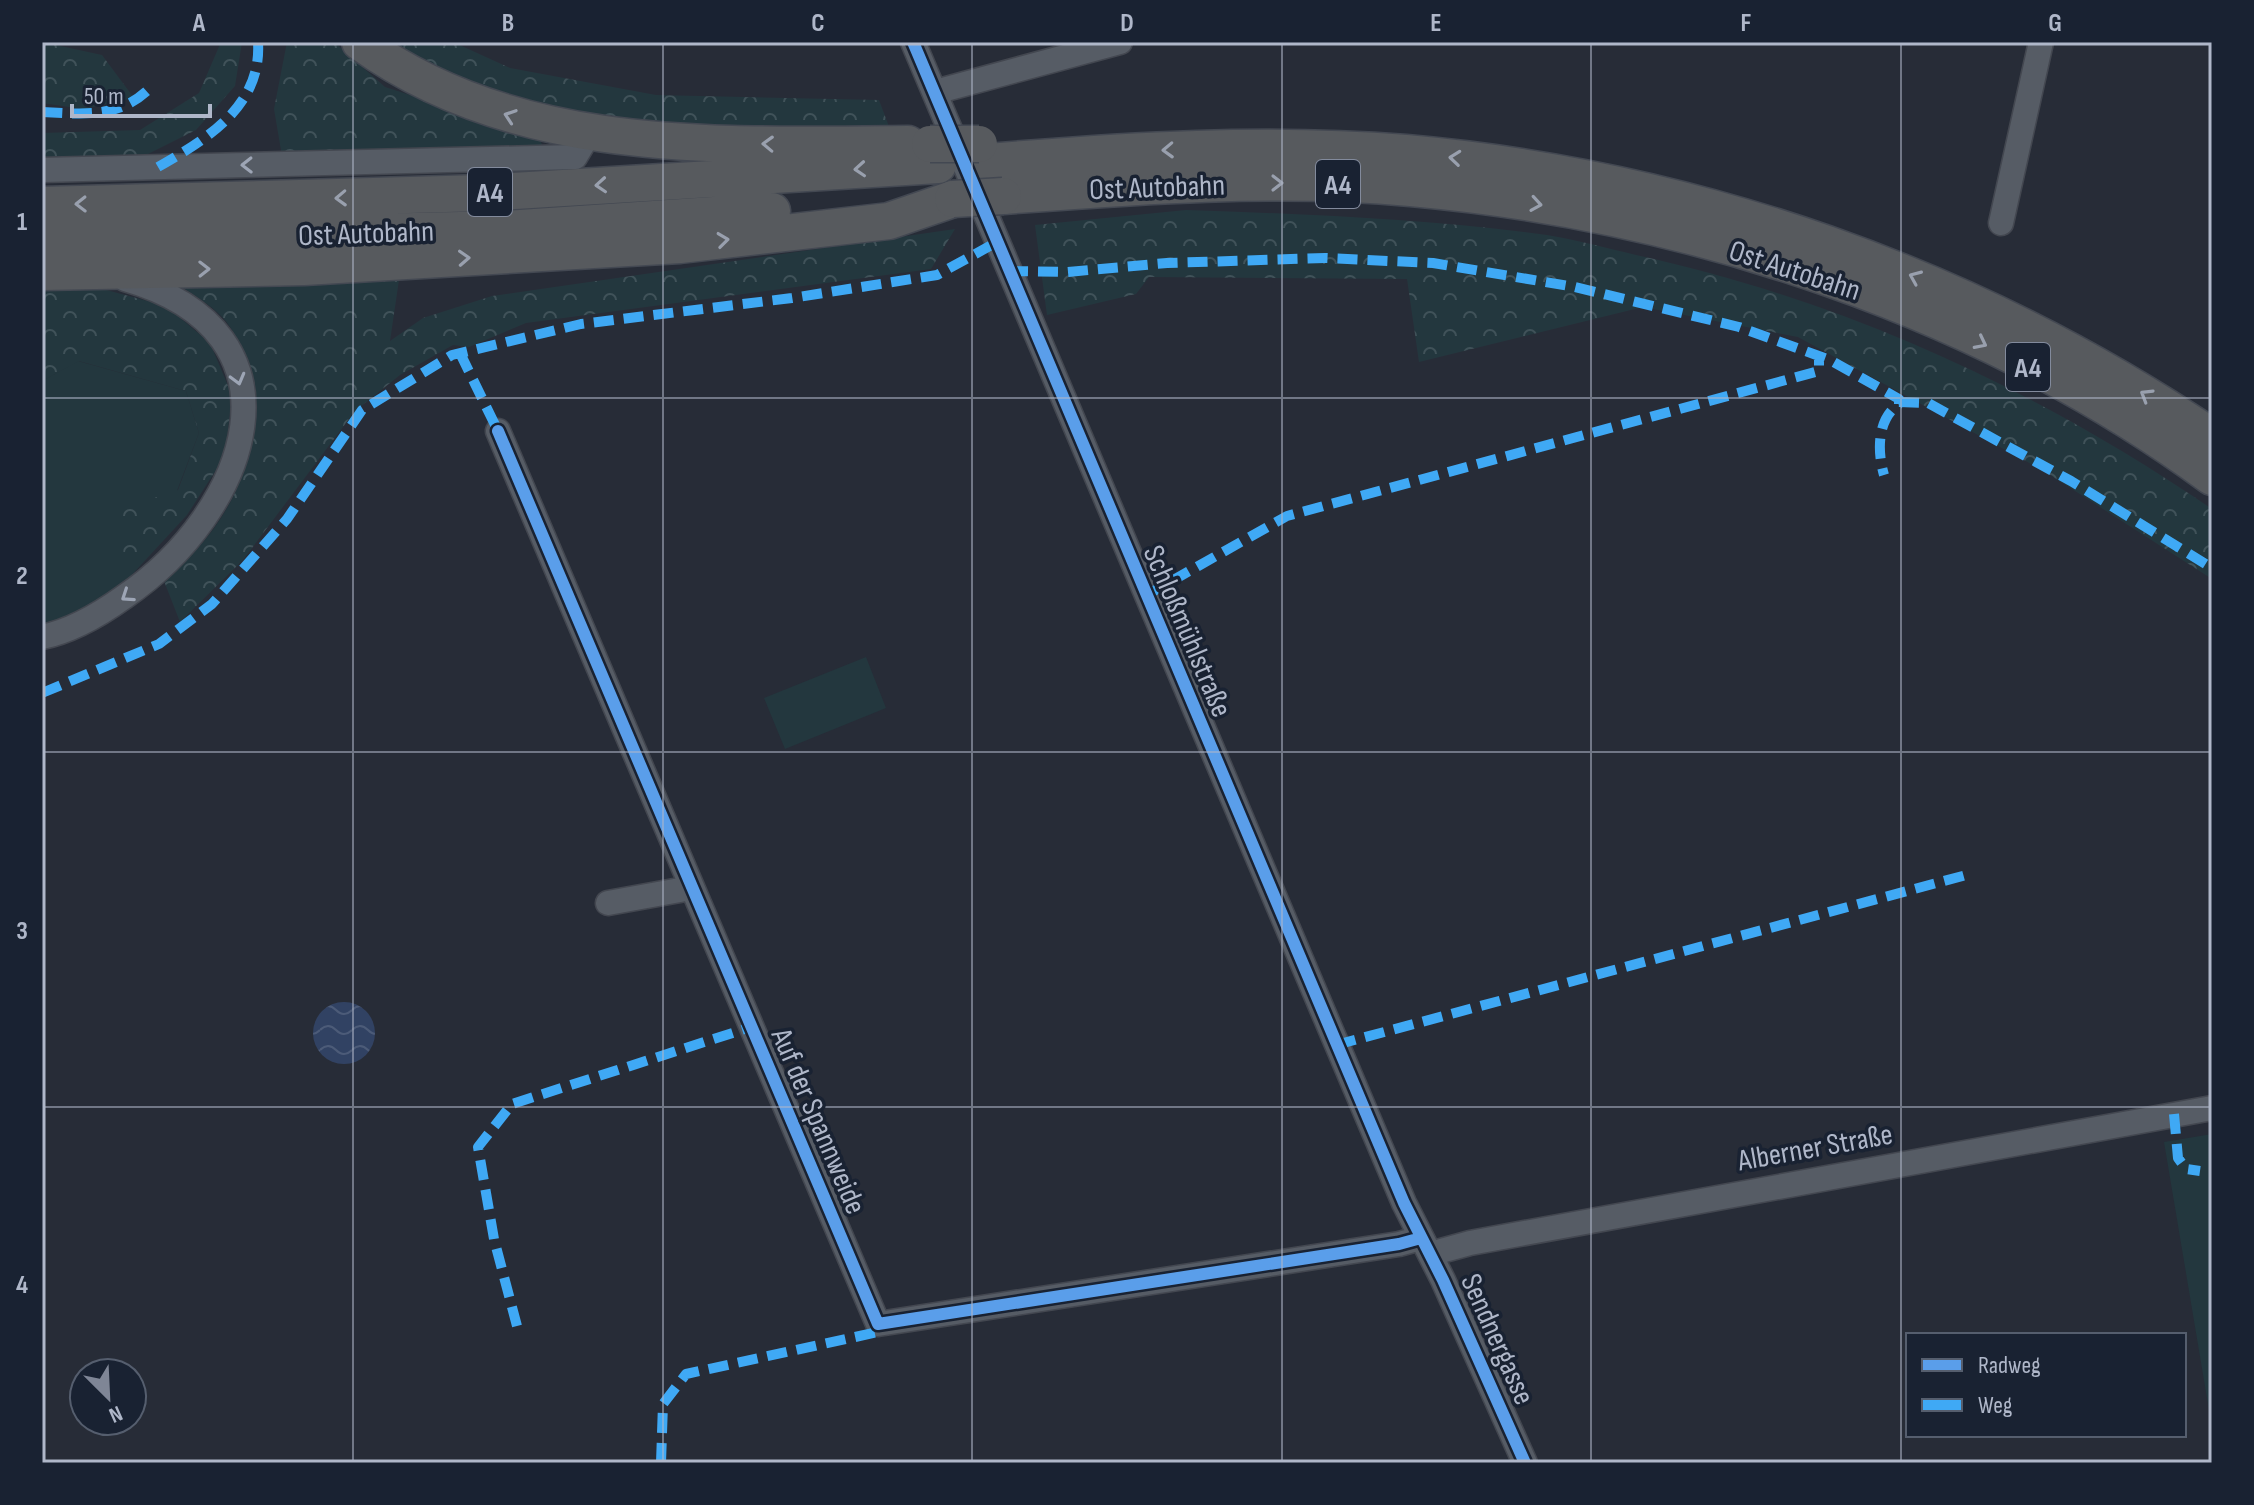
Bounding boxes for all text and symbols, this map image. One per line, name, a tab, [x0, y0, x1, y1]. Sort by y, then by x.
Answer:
text: A	[192, 8, 206, 39]
text: B	[502, 8, 514, 39]
text: C	[811, 8, 825, 39]
text: D	[1120, 8, 1134, 39]
text: E	[1430, 8, 1442, 39]
text: F	[1741, 8, 1752, 39]
text: G	[2048, 8, 2062, 39]
scale bar	[72, 68, 210, 118]
text: 50 m	[84, 82, 124, 111]
one-way arrow	[504, 110, 518, 126]
one-way arrow	[761, 136, 774, 153]
one-way arrow	[1161, 141, 1174, 158]
one-way arrow	[1448, 150, 1461, 167]
one-way arrow	[240, 157, 253, 174]
road number: A4	[1316, 160, 1360, 208]
one-way arrow	[853, 161, 866, 178]
road number: A4	[468, 168, 512, 216]
street label: Ost Autobahn	[1089, 168, 1226, 208]
one-way arrow	[1271, 174, 1284, 192]
one-way arrow	[594, 177, 607, 194]
one-way arrow	[334, 189, 347, 206]
one-way arrow	[1529, 195, 1542, 212]
one-way arrow	[74, 196, 87, 213]
text: 1	[17, 207, 27, 238]
street label: Ost Autobahn	[298, 214, 435, 254]
one-way arrow	[717, 231, 730, 248]
street label: Ost Autobahn	[1725, 233, 1865, 309]
one-way arrow	[458, 249, 471, 266]
one-way arrow	[198, 260, 211, 277]
one-way arrow	[1909, 271, 1923, 287]
one-way arrow	[1973, 333, 1988, 349]
road number: A4	[2006, 343, 2050, 391]
one-way arrow	[229, 371, 246, 385]
one-way arrow	[2141, 389, 2155, 405]
street label: Schloßmühlstraße	[1135, 540, 1239, 723]
text: 2	[16, 561, 28, 592]
one-way arrow	[121, 586, 135, 601]
text: 3	[16, 916, 28, 947]
street label: Auf der Spannweide	[762, 1022, 873, 1220]
street label: Alberner Straße	[1734, 1117, 1895, 1179]
street label: Sendnergasse	[1452, 1268, 1542, 1410]
text: 4	[16, 1270, 28, 1301]
legend	[1906, 1333, 2186, 1437]
text: Radweg	[1978, 1351, 2041, 1380]
north arrow	[68, 1357, 148, 1437]
text: Weg	[1978, 1391, 2012, 1420]
text: N	[105, 1399, 126, 1429]

